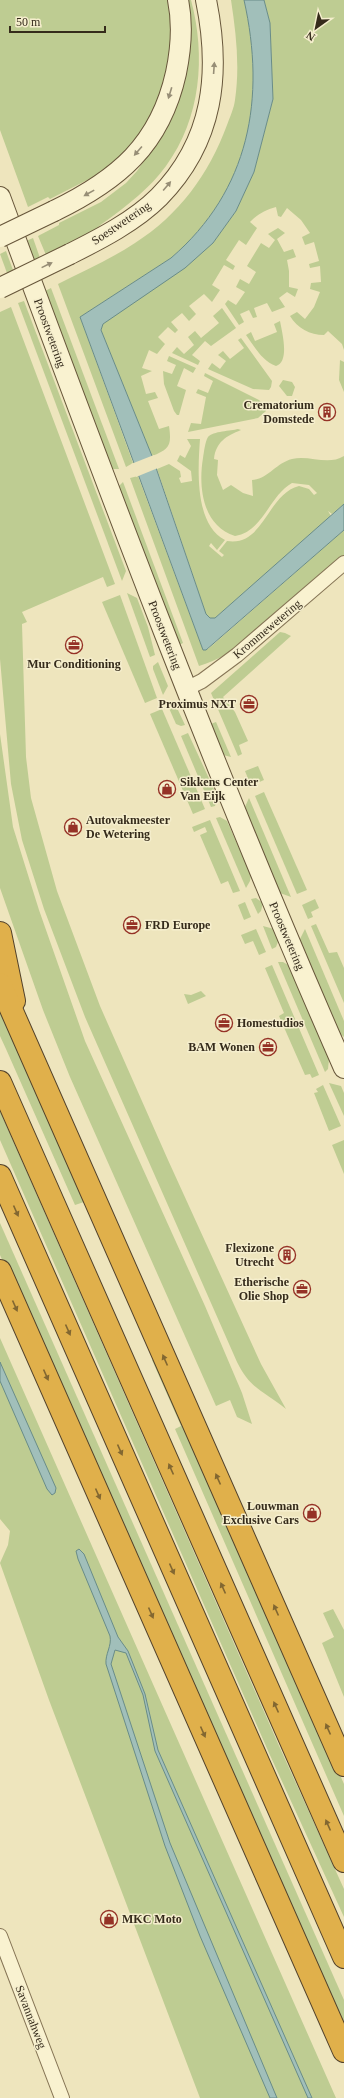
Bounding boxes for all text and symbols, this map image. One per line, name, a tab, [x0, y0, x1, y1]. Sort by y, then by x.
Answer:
scale bar	[10, 8, 105, 34]
north arrow	[296, 8, 336, 48]
text: 50 m	[16, 15, 41, 29]
text: N	[304, 29, 317, 44]
one-way arrow	[210, 62, 217, 74]
one-way arrow	[167, 88, 173, 100]
one-way arrow	[134, 145, 143, 156]
one-way arrow	[163, 181, 172, 192]
one-way arrow	[83, 190, 95, 196]
street label: Soestwetering	[89, 198, 153, 248]
one-way arrow	[42, 262, 53, 268]
street label: Proostwetering	[31, 296, 69, 370]
place label: Crematorium Domstede	[244, 398, 315, 426]
building icon: Crematorium Domstede	[317, 402, 337, 422]
street label: Krommewetering	[230, 596, 304, 662]
street label: Proostwetering	[145, 599, 185, 671]
office icon: Mur Conditioning	[64, 635, 84, 655]
place label: Mur Conditioning	[27, 657, 121, 671]
office icon: Proximus NXT	[239, 694, 259, 714]
place label: Proximus NXT	[159, 697, 236, 711]
place label: Sikkens Center Van Eijk	[180, 775, 259, 803]
shop icon: Sikkens Center Van Eijk	[157, 779, 177, 799]
place label: Autovakmeester De Wetering	[86, 813, 171, 841]
shop icon: Autovakmeester De Wetering	[63, 817, 83, 837]
street label: Proostwetering	[266, 900, 308, 972]
office icon: FRD Europe	[122, 915, 142, 935]
place label: FRD Europe	[145, 918, 211, 932]
office icon: Homestudios	[214, 1013, 234, 1033]
place label: Homestudios	[237, 1016, 304, 1030]
office icon: BAM Wonen	[258, 1037, 278, 1057]
place label: BAM Wonen	[188, 1040, 255, 1054]
one-way arrow	[13, 1206, 19, 1217]
place label: Flexizone Utrecht	[225, 1241, 275, 1269]
building icon: Flexizone Utrecht	[277, 1245, 297, 1265]
place label: Etherische Olie Shop	[234, 1275, 290, 1303]
office icon: Etherische Olie Shop	[292, 1279, 312, 1299]
one-way arrow	[12, 1300, 18, 1311]
one-way arrow	[65, 1325, 71, 1336]
one-way arrow	[162, 1354, 168, 1365]
one-way arrow	[43, 1370, 49, 1382]
one-way arrow	[117, 1444, 123, 1455]
one-way arrow	[167, 1462, 173, 1474]
one-way arrow	[215, 1473, 221, 1484]
one-way arrow	[95, 1489, 101, 1500]
place label: Louwman Exclusive Cars	[223, 1499, 299, 1527]
shop icon: Louwman Exclusive Cars	[302, 1503, 322, 1523]
one-way arrow	[169, 1563, 175, 1574]
one-way arrow	[220, 1582, 226, 1593]
one-way arrow	[273, 1605, 279, 1616]
one-way arrow	[148, 1608, 154, 1620]
one-way arrow	[273, 1701, 279, 1712]
one-way arrow	[325, 1724, 331, 1735]
one-way arrow	[200, 1727, 206, 1738]
one-way arrow	[325, 1820, 331, 1831]
shop icon: MKC Moto	[99, 1909, 119, 1929]
place label: MKC Moto	[122, 1912, 182, 1926]
street label: Savannahweg	[13, 1983, 49, 2051]

